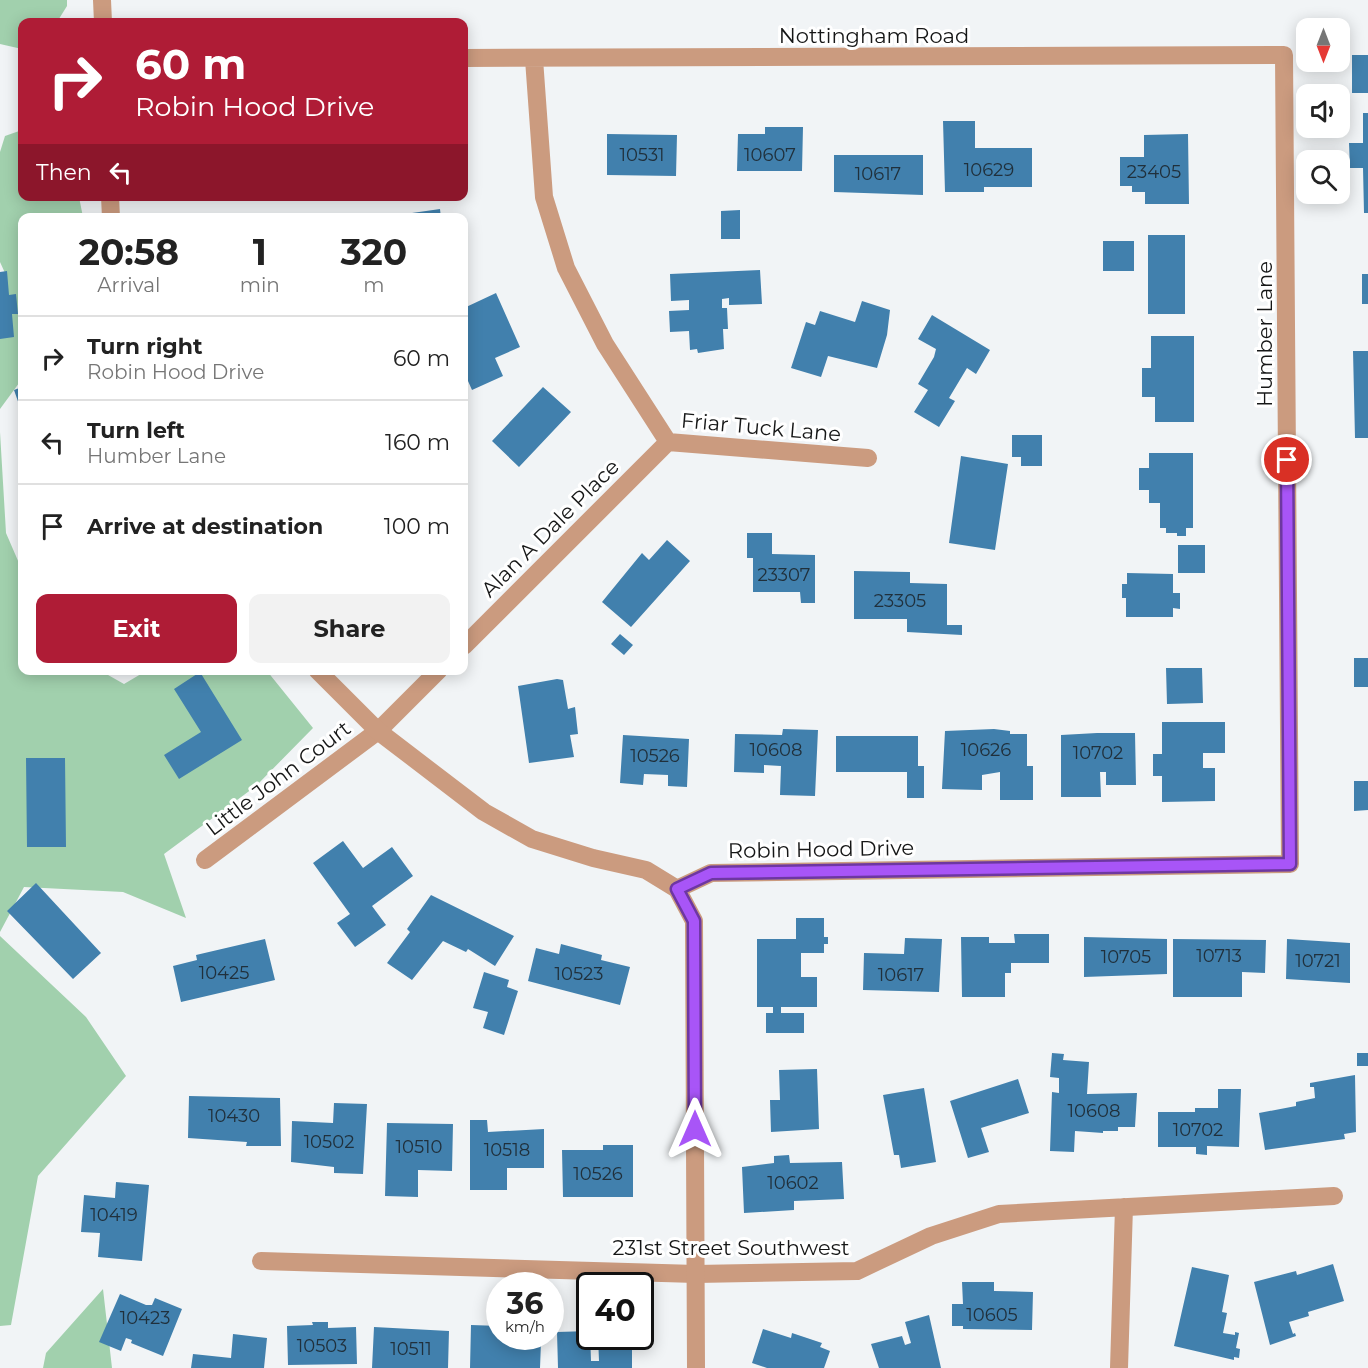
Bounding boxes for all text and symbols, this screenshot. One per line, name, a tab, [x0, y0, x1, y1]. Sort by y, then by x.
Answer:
north arrow	[1296, 18, 1350, 72]
map controls	[1296, 18, 1350, 204]
street label: Nottingham Road	[779, 23, 969, 48]
text: 60 m	[135, 38, 246, 90]
icon: right	[36, 42, 114, 120]
button: sound	[1296, 84, 1350, 138]
text: Robin Hood Drive	[135, 90, 374, 123]
house number: 10531	[619, 144, 665, 166]
house number: 10607	[744, 144, 796, 166]
button: search	[1296, 150, 1350, 204]
icon: left	[104, 156, 137, 189]
text: Then	[36, 159, 92, 186]
house number: 10629	[964, 159, 1014, 181]
house number: 23405	[1127, 161, 1181, 183]
house number: 10617	[855, 163, 901, 185]
text: 20:58	[79, 230, 179, 274]
text: 1	[253, 230, 267, 274]
text: 320	[340, 230, 407, 274]
street label: Humber Lane	[1252, 261, 1277, 407]
text: Arrival	[97, 273, 160, 297]
text: min	[240, 273, 280, 297]
text: m	[363, 273, 385, 297]
text: Turn right	[87, 333, 202, 360]
icon: right	[36, 342, 69, 375]
text: 60 m	[393, 345, 450, 372]
text: Robin Hood Drive	[87, 360, 264, 384]
street label: Friar Tuck Lane	[680, 408, 842, 446]
text: Turn left	[87, 417, 185, 444]
icon: left	[36, 426, 69, 459]
text: 160 m	[385, 429, 450, 456]
pin	[1261, 434, 1312, 485]
icon: arrive	[1270, 443, 1303, 476]
text: Humber Lane	[87, 444, 226, 468]
street label: Alan A Dale Place	[476, 454, 624, 602]
icon: arrive	[36, 510, 69, 543]
text: Arrive at destination	[87, 513, 323, 540]
text: 100 m	[384, 513, 450, 540]
house number: 23307	[758, 564, 810, 586]
house number: 23305	[874, 590, 926, 612]
button: Exit	[36, 594, 237, 663]
button: Share	[249, 594, 450, 663]
street label: Little John Court	[201, 715, 355, 841]
house number: 10608	[750, 739, 802, 761]
house number: 10626	[961, 739, 1011, 761]
house number: 10702	[1073, 742, 1123, 764]
house number: 10526	[630, 745, 680, 767]
street label: Robin Hood Drive	[728, 835, 914, 863]
house number: 10713	[1196, 945, 1242, 967]
house number: 10705	[1101, 946, 1151, 968]
house number: 10721	[1295, 950, 1341, 972]
house number: 10425	[199, 962, 249, 984]
house number: 10523	[555, 963, 603, 985]
house number: 10617	[878, 964, 924, 986]
position arrow	[663, 1097, 727, 1161]
house number: 10608	[1068, 1100, 1120, 1122]
house number: 10430	[208, 1105, 260, 1127]
house number: 10702	[1173, 1119, 1223, 1141]
house number: 10502	[304, 1131, 354, 1153]
house number: 10510	[395, 1136, 443, 1158]
house number: 10518	[484, 1139, 530, 1161]
house number: 10526	[573, 1163, 623, 1185]
house number: 10602	[767, 1172, 819, 1194]
house number: 10419	[90, 1204, 138, 1226]
street label: 231st Street Southwest	[613, 1235, 849, 1260]
speed limit sign: 40	[576, 1272, 654, 1350]
text: 36	[507, 1285, 543, 1322]
house number: 10605	[966, 1304, 1018, 1326]
house number: 10423	[120, 1307, 170, 1329]
text: km/h	[505, 1317, 545, 1336]
house number: 10503	[297, 1335, 347, 1357]
house number: 10511	[390, 1338, 432, 1360]

